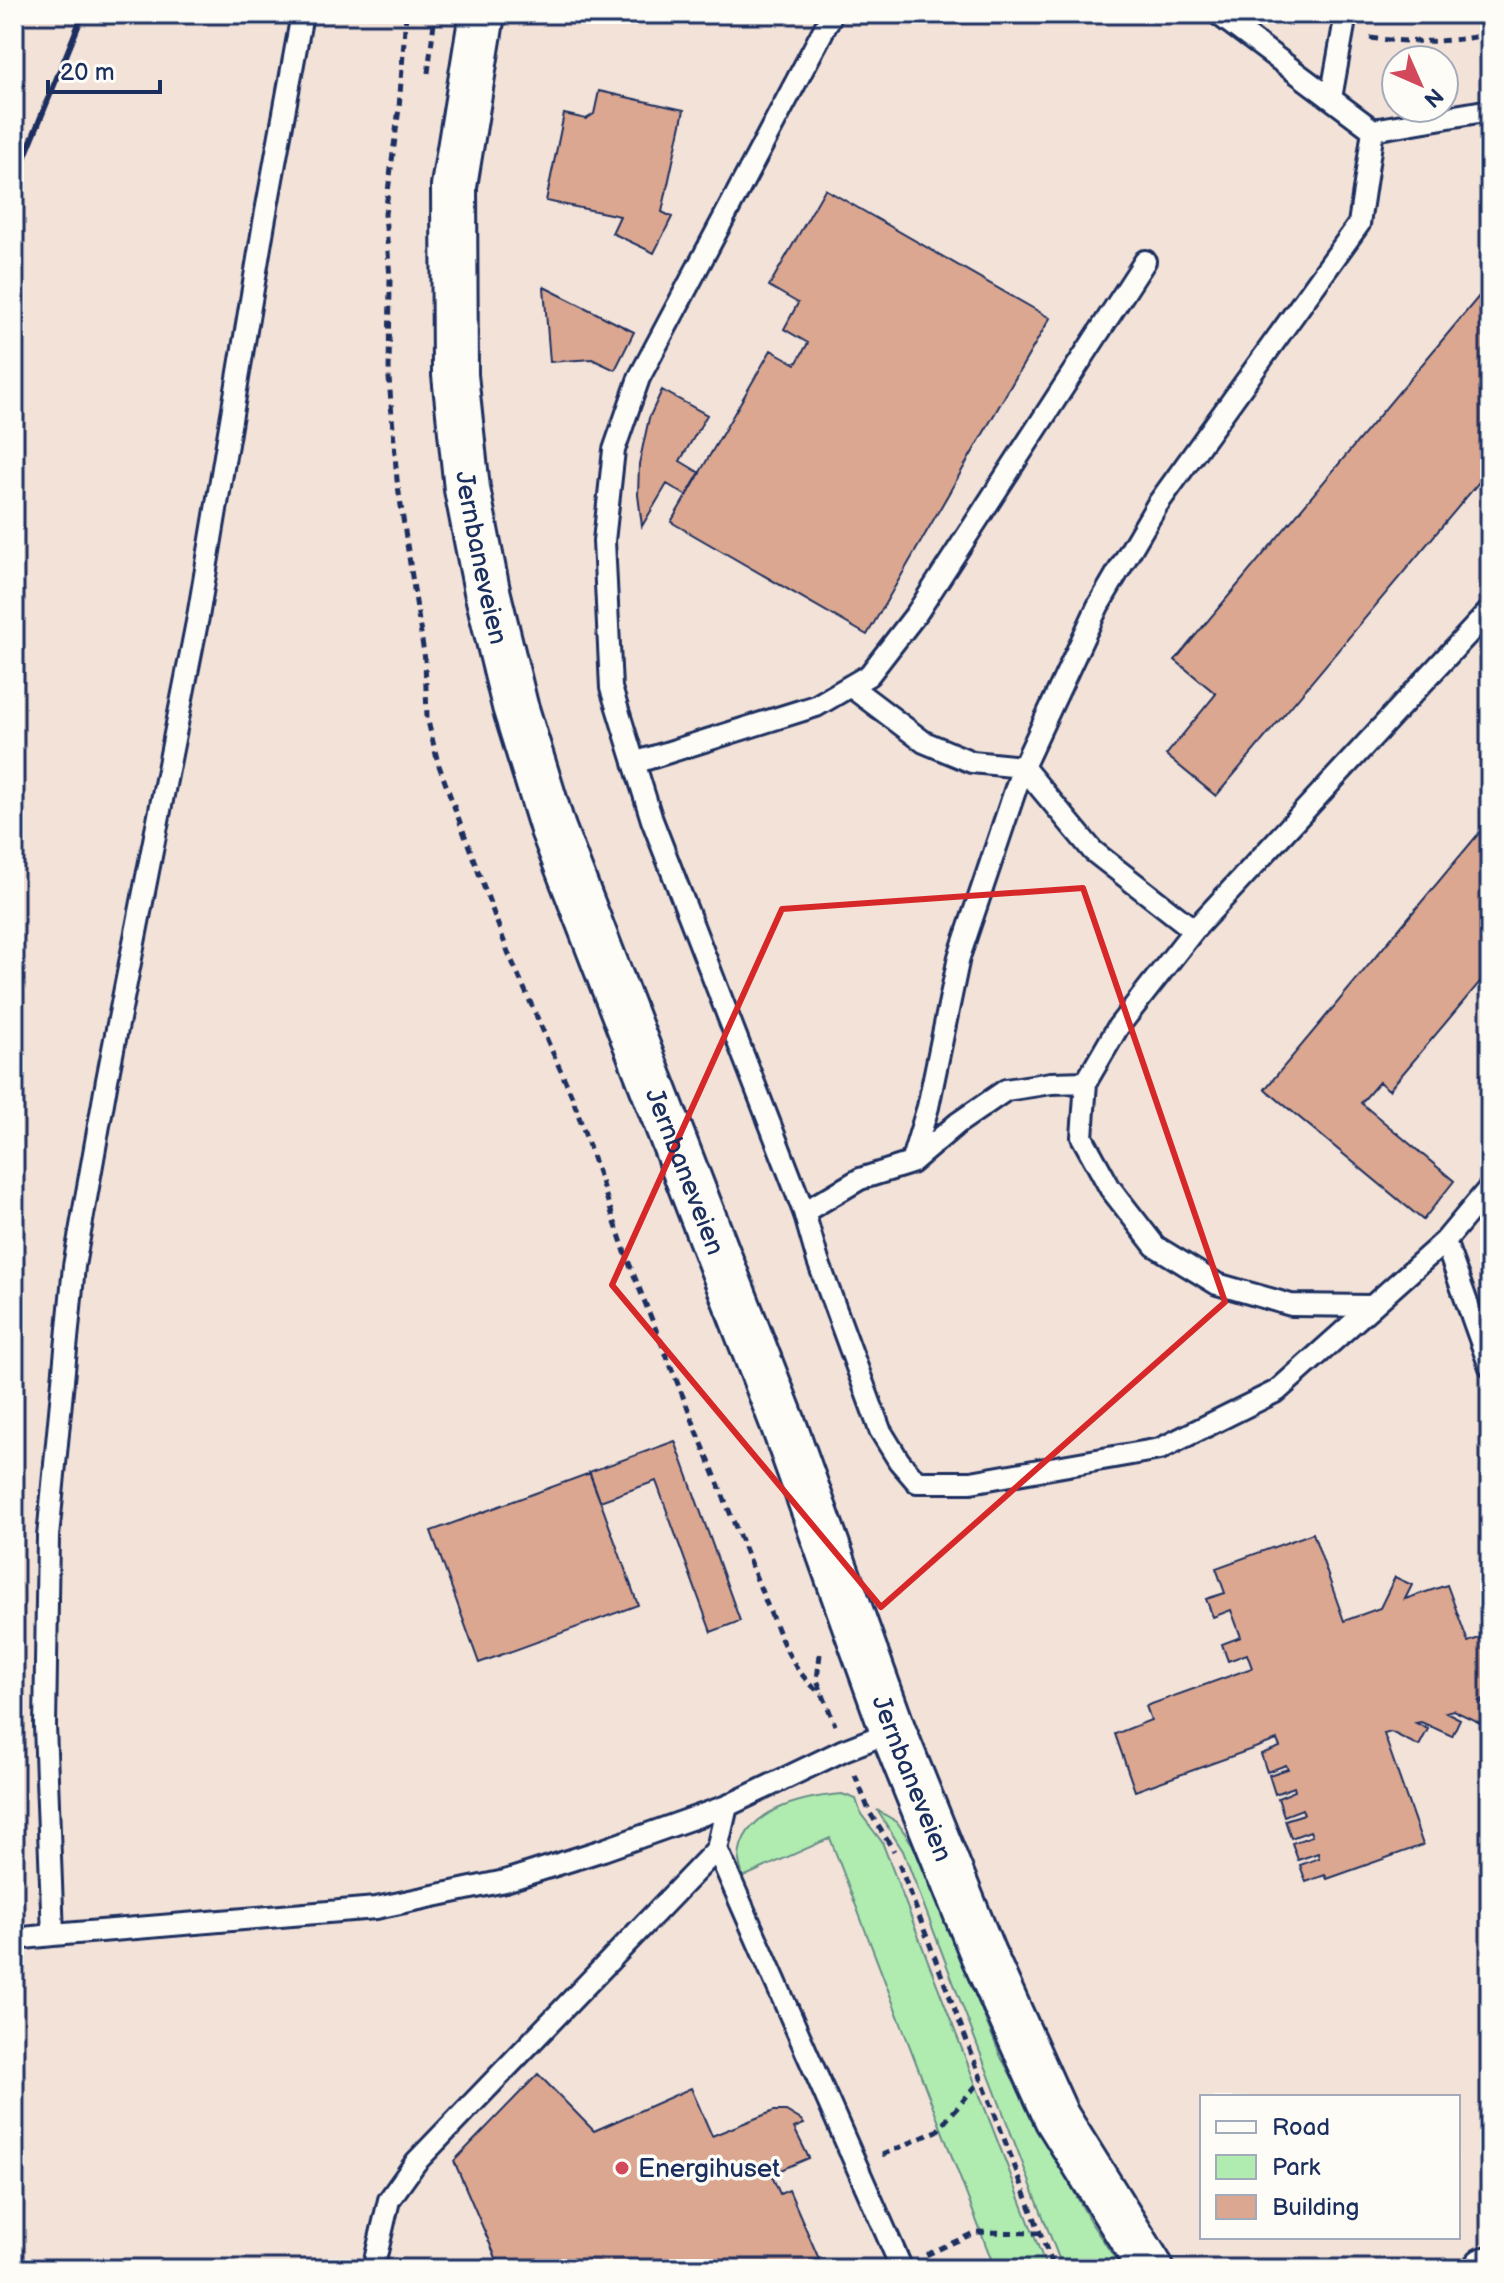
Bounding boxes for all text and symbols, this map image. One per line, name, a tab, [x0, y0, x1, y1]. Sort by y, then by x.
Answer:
scale bar	[48, 44, 160, 94]
north arrow	[1380, 44, 1460, 124]
text: 20 m	[60, 58, 115, 87]
text: N	[1418, 82, 1448, 112]
street label: Jernbaneveien	[448, 470, 513, 648]
street label: Jernbaneveien	[638, 1084, 730, 1260]
street label: Jernbaneveien	[865, 1692, 958, 1866]
legend	[1200, 2095, 1460, 2239]
text: Road	[1272, 2113, 1330, 2142]
text: Park	[1272, 2153, 1320, 2182]
place label: Energihuset	[638, 2154, 780, 2185]
marker: Energihuset	[613, 2159, 631, 2177]
text: Building	[1272, 2193, 1359, 2222]

